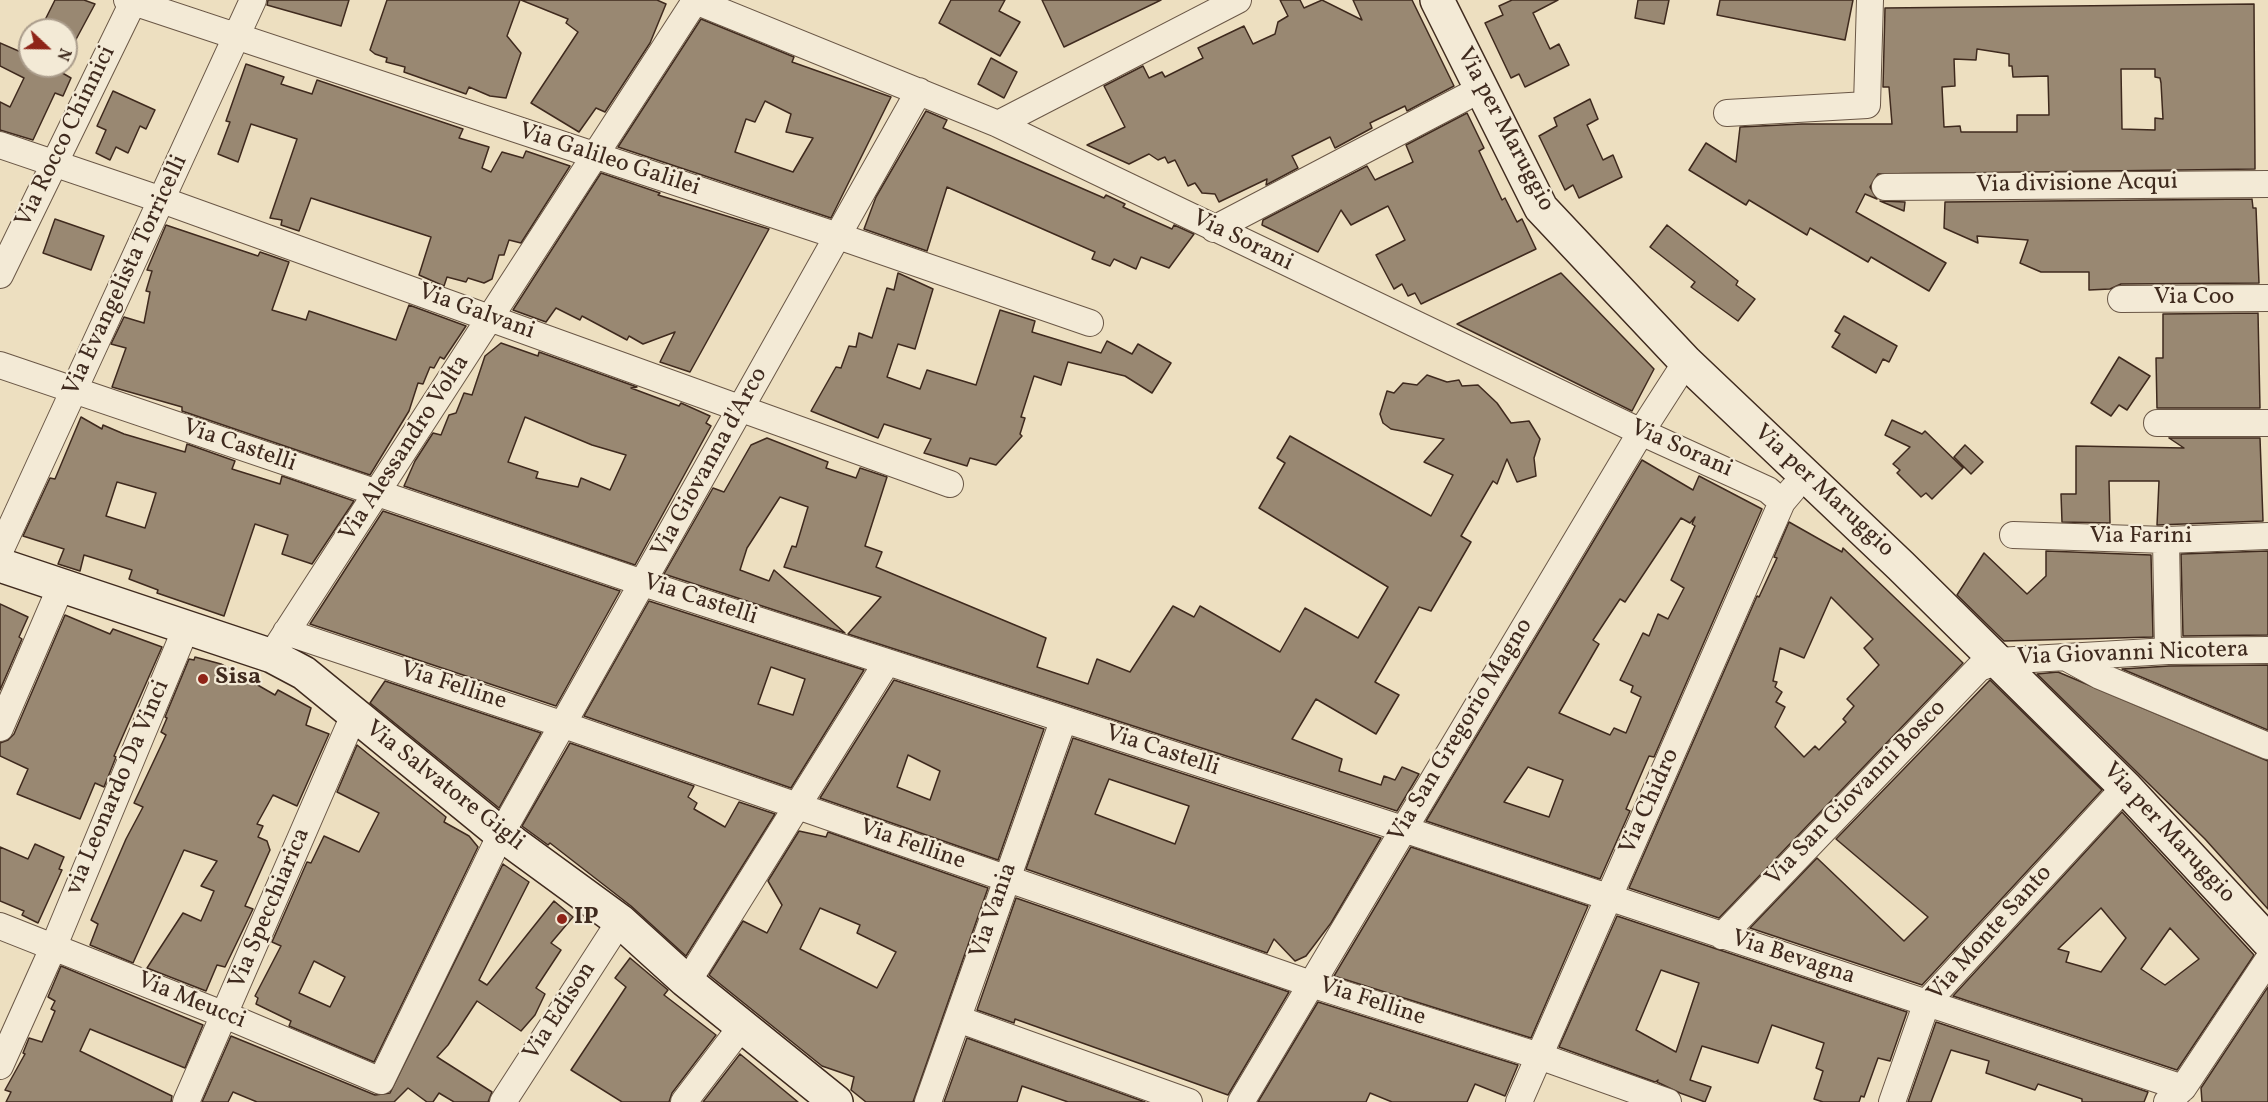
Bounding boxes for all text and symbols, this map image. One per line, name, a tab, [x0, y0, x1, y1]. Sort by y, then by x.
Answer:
north arrow	[18, 18, 78, 78]
street label: Via Rocco Chinnici	[11, 42, 123, 232]
street label: Via per Maruggio	[1449, 43, 1559, 217]
text: N	[50, 44, 75, 64]
street label: Via Galileo Galilei	[515, 118, 703, 204]
street label: Via Evangelista Torricelli	[59, 151, 195, 401]
street label: Via divisione Acqui	[1976, 169, 2178, 201]
street label: Via Sorani	[1187, 205, 1297, 279]
street label: Via Galvani	[414, 279, 538, 347]
street label: Via Coo	[2154, 285, 2234, 313]
street label: Via Alessandro Volta	[335, 350, 477, 548]
street label: Via Giovanna d'Arco	[647, 363, 775, 563]
street label: Via Castelli	[178, 414, 300, 480]
street label: Via Sorani	[1625, 415, 1737, 485]
street label: Via per Maruggio	[1747, 420, 1899, 564]
street label: Via Farini	[2090, 524, 2192, 552]
street label: Via Castelli	[639, 569, 761, 633]
street label: Via San Gregorio Magno	[1384, 614, 1540, 848]
street label: Via Giovanni Nicotera	[2017, 637, 2249, 673]
street label: Via Felline	[396, 656, 510, 718]
place label: Sisa	[215, 665, 261, 693]
marker: Sisa	[196, 672, 210, 686]
street label: via Leonardo Da Vinci	[61, 676, 177, 900]
street label: Via San Giovanni Bosco	[1761, 695, 1953, 893]
street label: Via Salvatore Gigli	[359, 716, 529, 858]
street label: Via Castelli	[1101, 720, 1223, 784]
street label: Via Chidro	[1615, 745, 1687, 859]
street label: Via per Maruggio	[2096, 758, 2240, 910]
street label: Via Felline	[855, 814, 969, 878]
street label: Via Specchiarica	[224, 824, 318, 994]
street label: Via Vania	[965, 860, 1025, 962]
street label: Via Monte Santo	[1922, 860, 2060, 1008]
place label: IP	[574, 905, 599, 933]
marker: IP	[555, 912, 569, 926]
street label: Via Bevagna	[1727, 925, 1859, 993]
street label: Via Edison	[518, 957, 604, 1067]
street label: Via Meucci	[132, 967, 250, 1037]
street label: Via Felline	[1315, 972, 1429, 1034]

